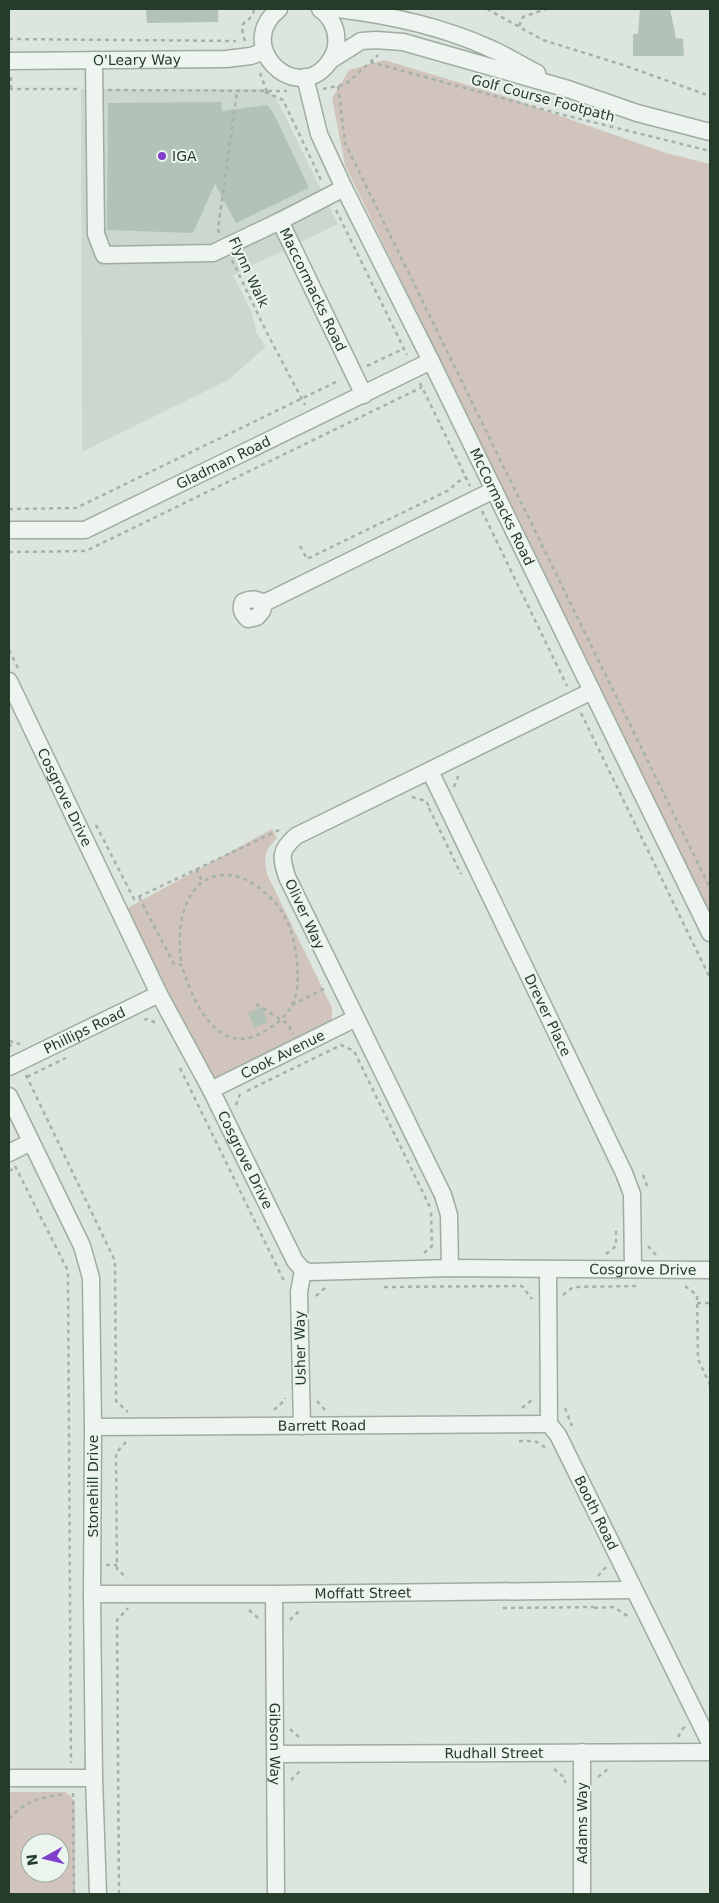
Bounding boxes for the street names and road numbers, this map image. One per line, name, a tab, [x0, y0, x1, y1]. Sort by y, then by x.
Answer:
street label: O'Leary Way	[93, 51, 181, 68]
street label: Golf Course Footpath	[469, 71, 617, 125]
street label: Maccormacks Road	[276, 225, 350, 354]
street label: Flynn Walk	[226, 234, 273, 311]
street label: Gladman Road	[174, 433, 273, 492]
street label: McCormacks Road	[467, 445, 537, 568]
street label: Cosgrove Drive	[34, 745, 95, 849]
street label: Oliver Way	[282, 876, 328, 952]
street label: Drever Place	[521, 971, 574, 1059]
street label: Phillips Road	[41, 1004, 128, 1057]
street label: Cook Avenue	[238, 1027, 327, 1082]
street label: Cosgrove Drive	[214, 1108, 276, 1211]
street label: Cosgrove Drive	[589, 1261, 697, 1278]
street label: Usher Way	[291, 1310, 309, 1386]
street label: Barrett Road	[278, 1417, 366, 1434]
street label: Stonehill Drive	[85, 1435, 101, 1537]
street label: Booth Road	[571, 1473, 621, 1553]
street label: Moffatt Street	[314, 1584, 412, 1602]
street label: Gibson Way	[267, 1703, 283, 1785]
street label: Rudhall Street	[444, 1745, 544, 1761]
street label: Adams Way	[574, 1782, 590, 1864]

